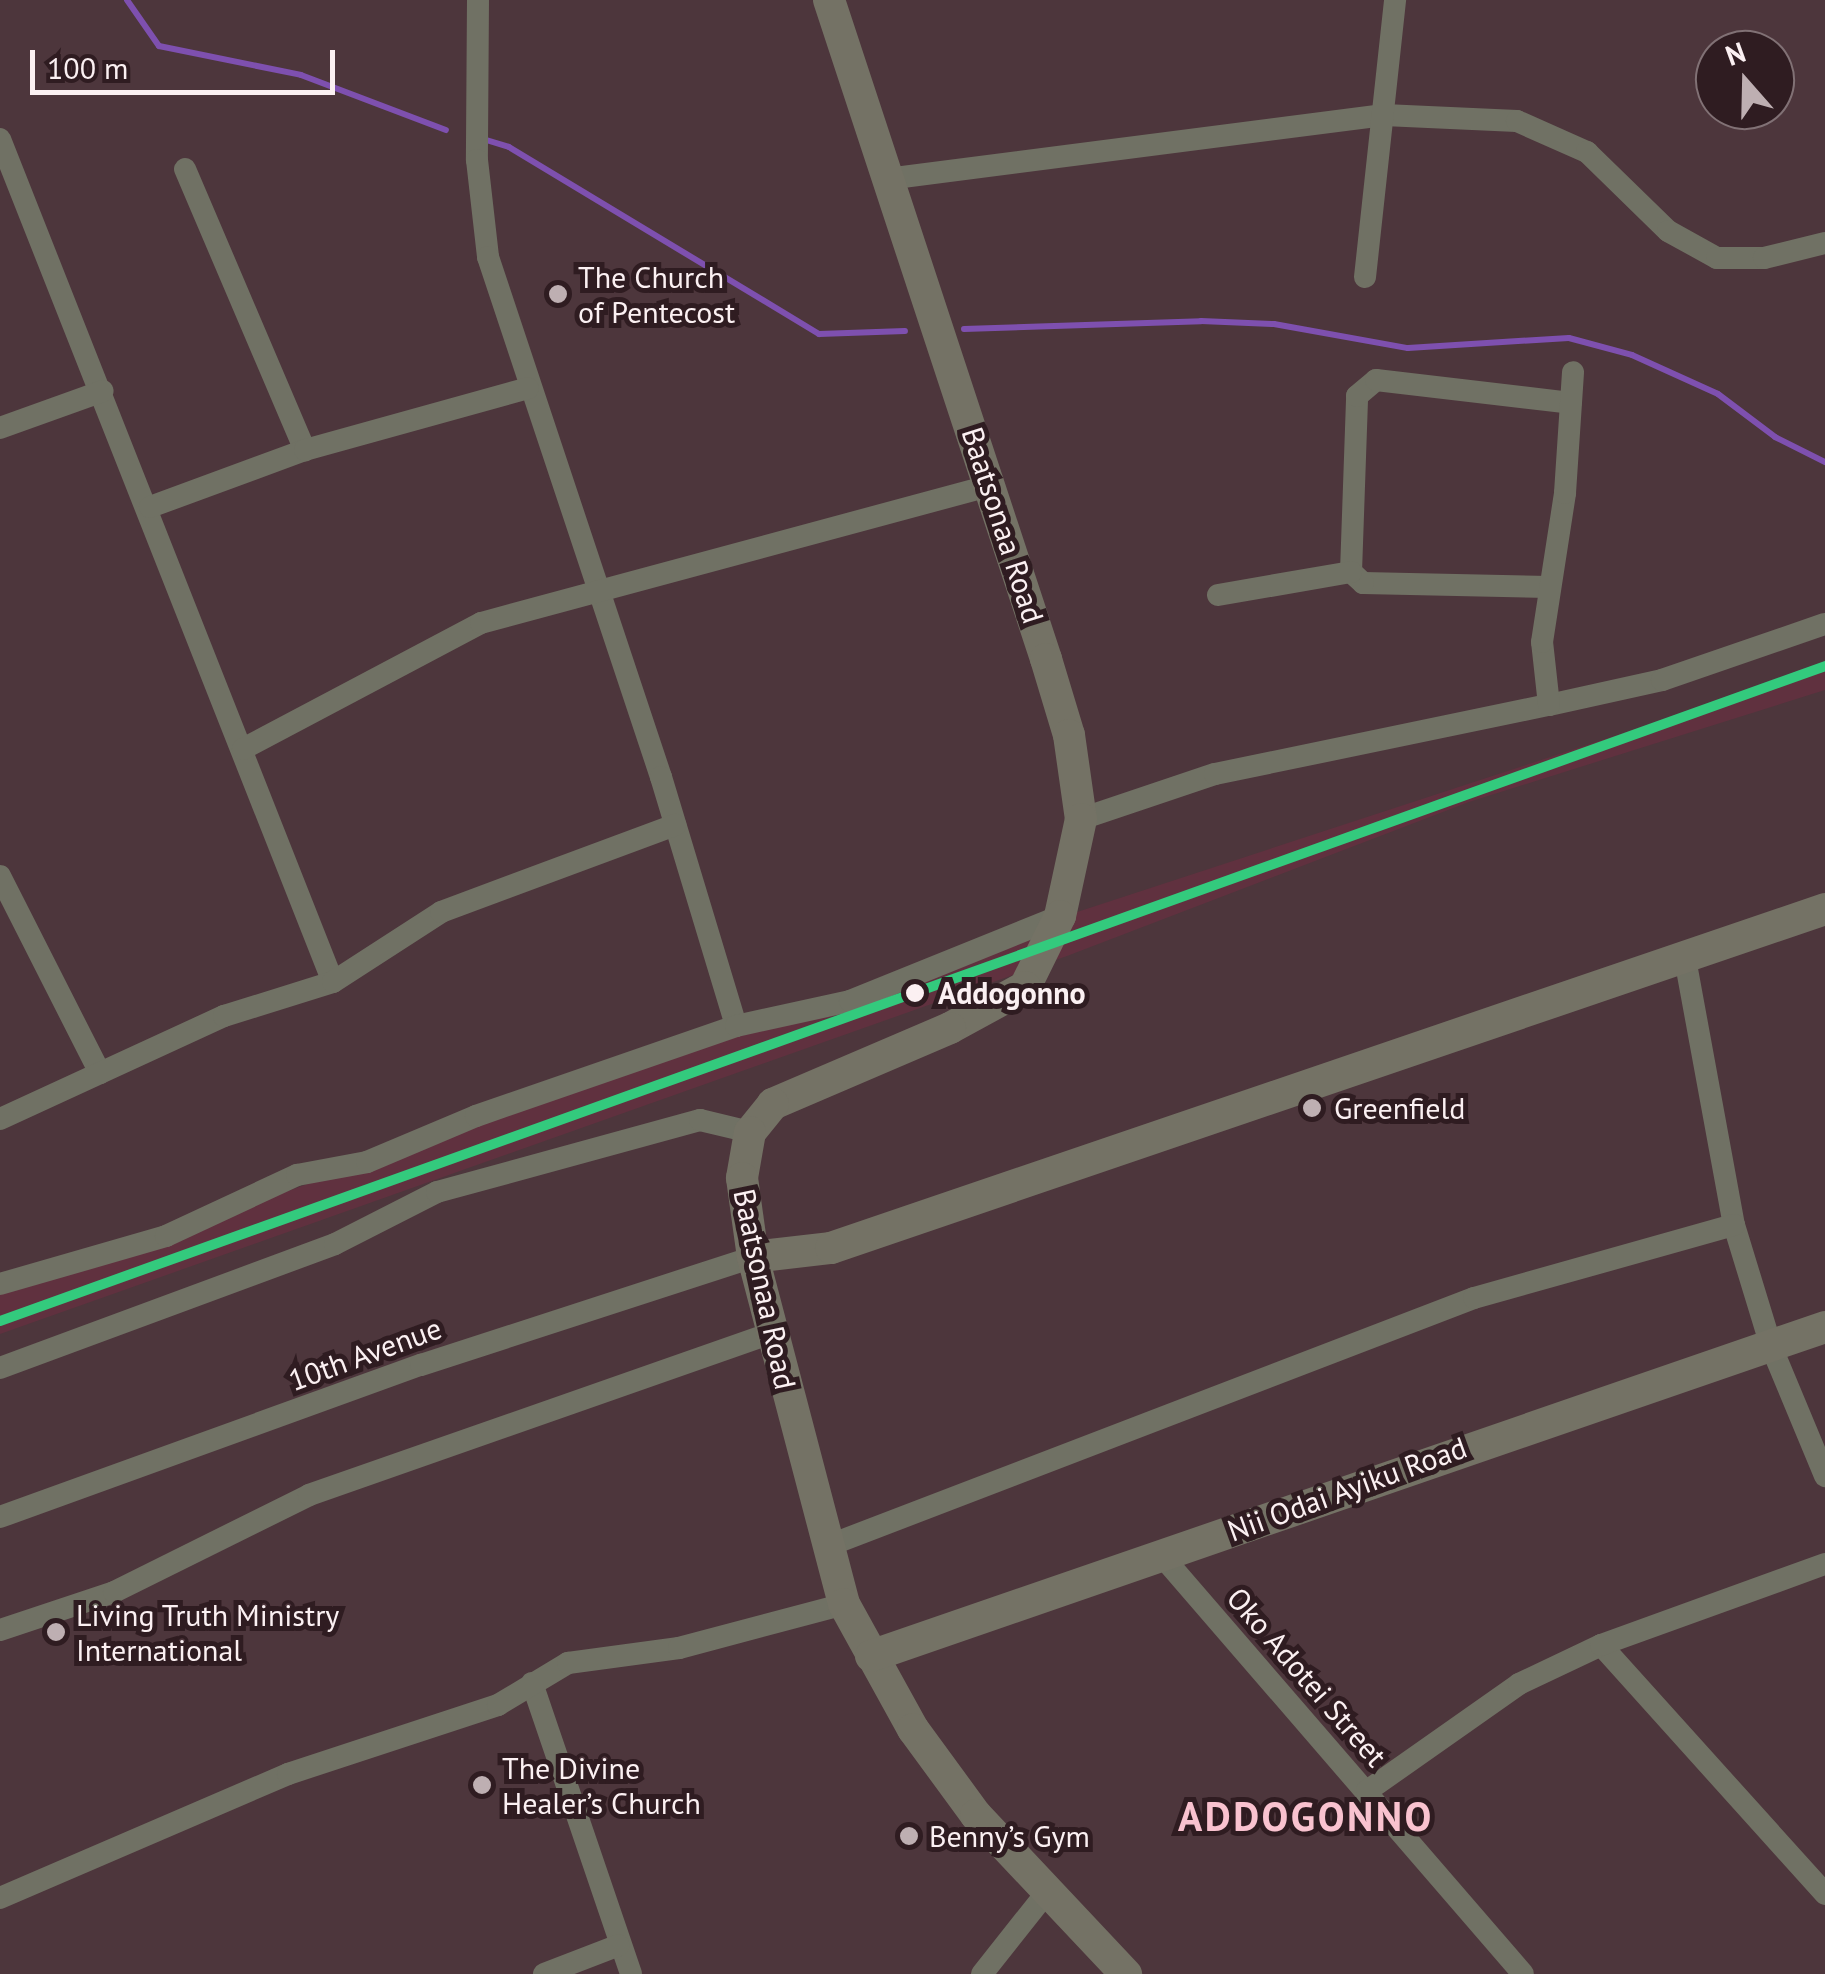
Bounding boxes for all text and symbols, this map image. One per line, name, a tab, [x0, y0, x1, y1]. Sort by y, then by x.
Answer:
scale bar	[35, 30, 340, 92]
north arrow	[1695, 30, 1795, 130]
text: N	[1720, 33, 1750, 74]
text: 100 m	[47, 48, 128, 87]
place label: The Church of Pentecost	[578, 259, 735, 330]
marker: The Church of Pentecost	[547, 283, 569, 305]
street label: Baatsonaa Road	[954, 423, 1052, 627]
place label: Addogonno	[938, 975, 1086, 1011]
marker: Addogonno	[902, 980, 928, 1006]
place label: Greenfield	[1334, 1090, 1465, 1126]
marker: Greenfield	[1299, 1095, 1325, 1121]
street label: Baatsonaa Road	[726, 1186, 804, 1392]
street label: 10th Avenue	[283, 1310, 447, 1398]
street label: Nii Odai Ayiku Road	[1222, 1429, 1472, 1549]
street label: Oko Adotei Street	[1219, 1580, 1395, 1774]
place label: Living Truth Ministry International	[76, 1597, 340, 1668]
marker: Living Truth Ministry International	[45, 1621, 67, 1643]
place label: The Divine Healer’s Church	[502, 1750, 701, 1820]
marker: The Divine Healer’s Church	[471, 1774, 493, 1796]
district label: ADDOGONNO	[1178, 1792, 1434, 1840]
place label: Benny’s Gym	[929, 1818, 1090, 1854]
marker: Benny’s Gym	[898, 1825, 920, 1847]

